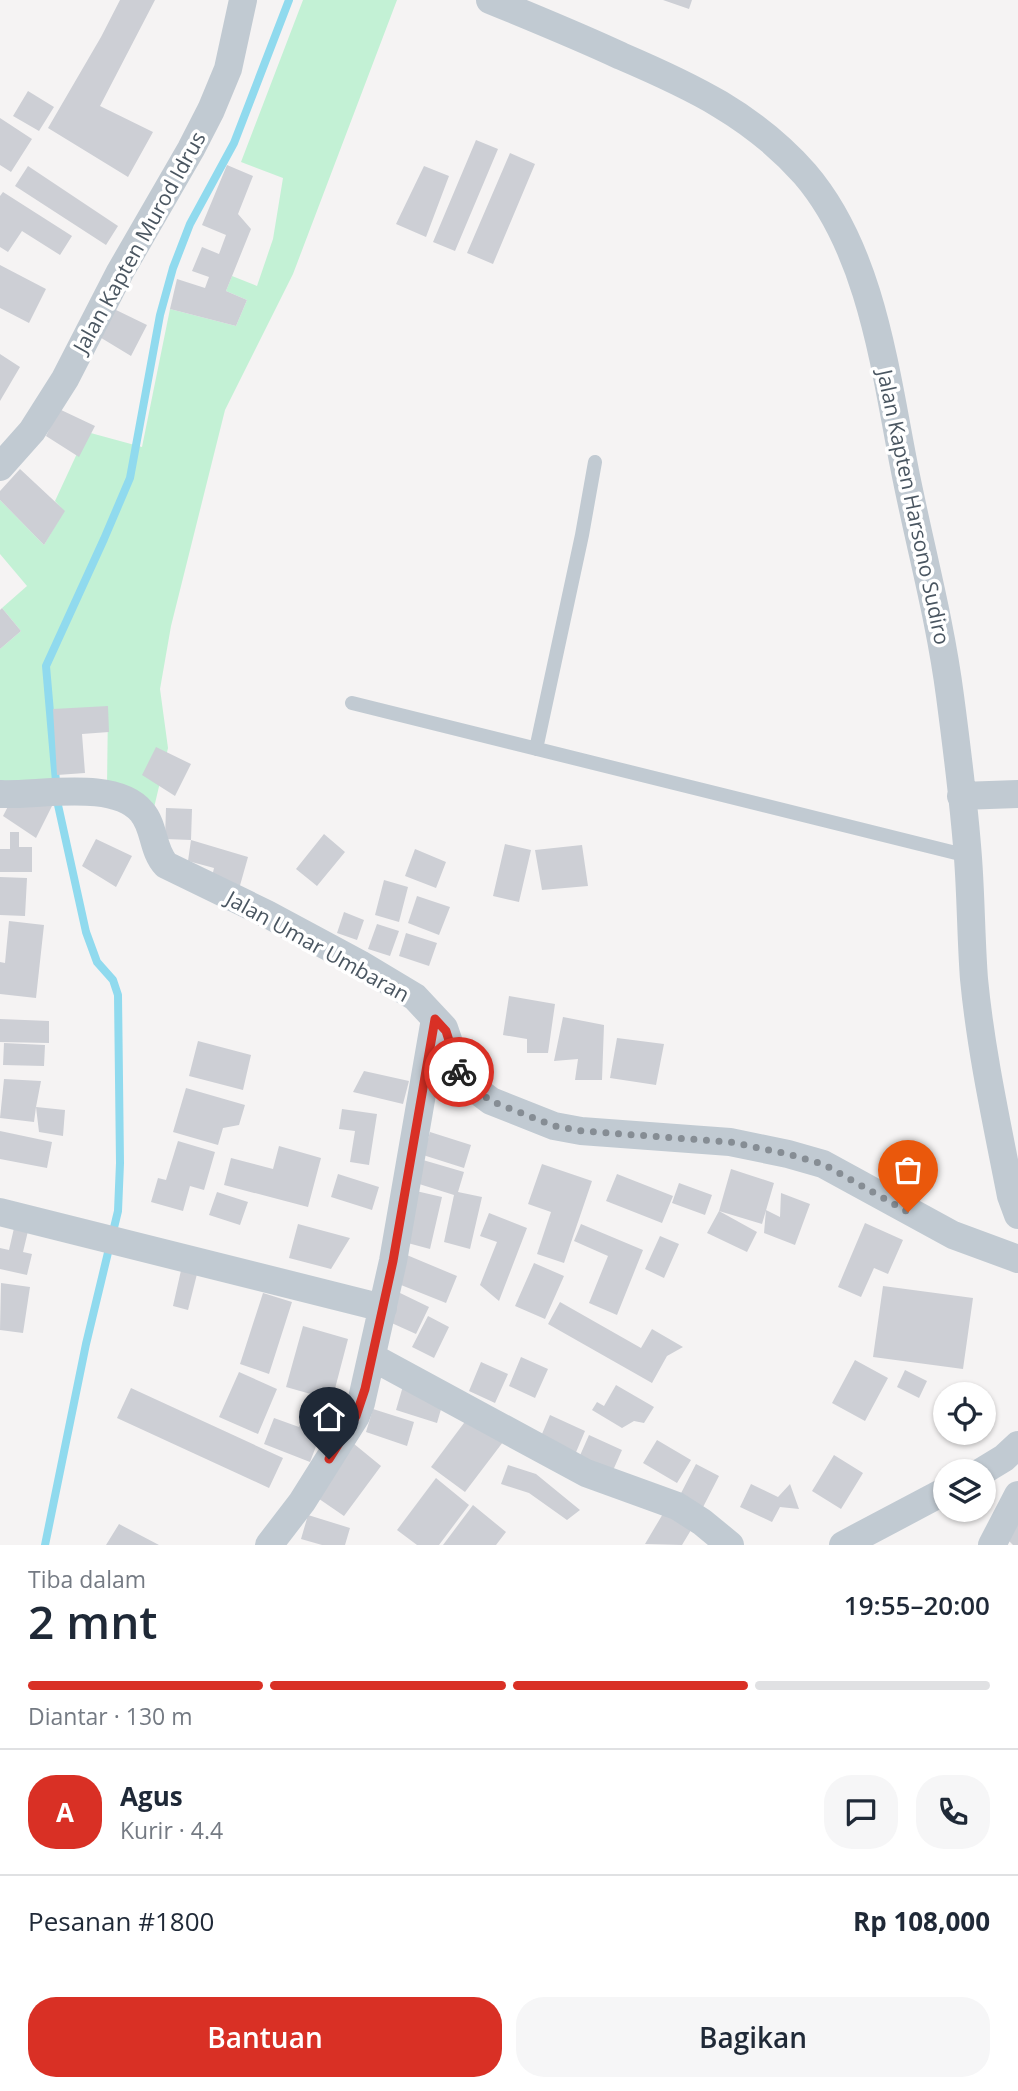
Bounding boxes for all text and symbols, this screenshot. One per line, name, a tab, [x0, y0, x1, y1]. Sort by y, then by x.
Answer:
street label: Jalan Kapten Murod Idrus	[65, 126, 212, 359]
street label: Jalan Kapten Harsono Sudiro	[871, 365, 957, 647]
street label: Jalan Umar Umbaran	[220, 883, 415, 1008]
courier	[424, 1037, 494, 1107]
icon: bike	[440, 1053, 478, 1091]
pin	[878, 1140, 938, 1212]
icon: bag	[889, 1151, 927, 1189]
map controls	[933, 1382, 996, 1522]
button: locate	[933, 1382, 996, 1445]
pin	[299, 1387, 359, 1459]
icon: home	[310, 1398, 348, 1436]
button: layers	[933, 1459, 996, 1522]
text: Tiba dalam	[28, 1563, 146, 1595]
text: 19:55–20:00	[844, 1587, 990, 1623]
text: 2 mnt	[28, 1590, 158, 1652]
text: Diantar · 130 m	[28, 1700, 192, 1732]
button: chat	[824, 1775, 898, 1849]
button: phone	[916, 1775, 990, 1849]
text: Agus	[120, 1778, 183, 1814]
text: A	[56, 1794, 74, 1830]
text: Kurir · 4.4	[120, 1814, 223, 1846]
text: Pesanan #1800	[28, 1903, 214, 1939]
text: Rp 108,000	[853, 1903, 990, 1939]
button: Bantuan	[28, 1997, 502, 2077]
button: Bagikan	[516, 1997, 990, 2077]

